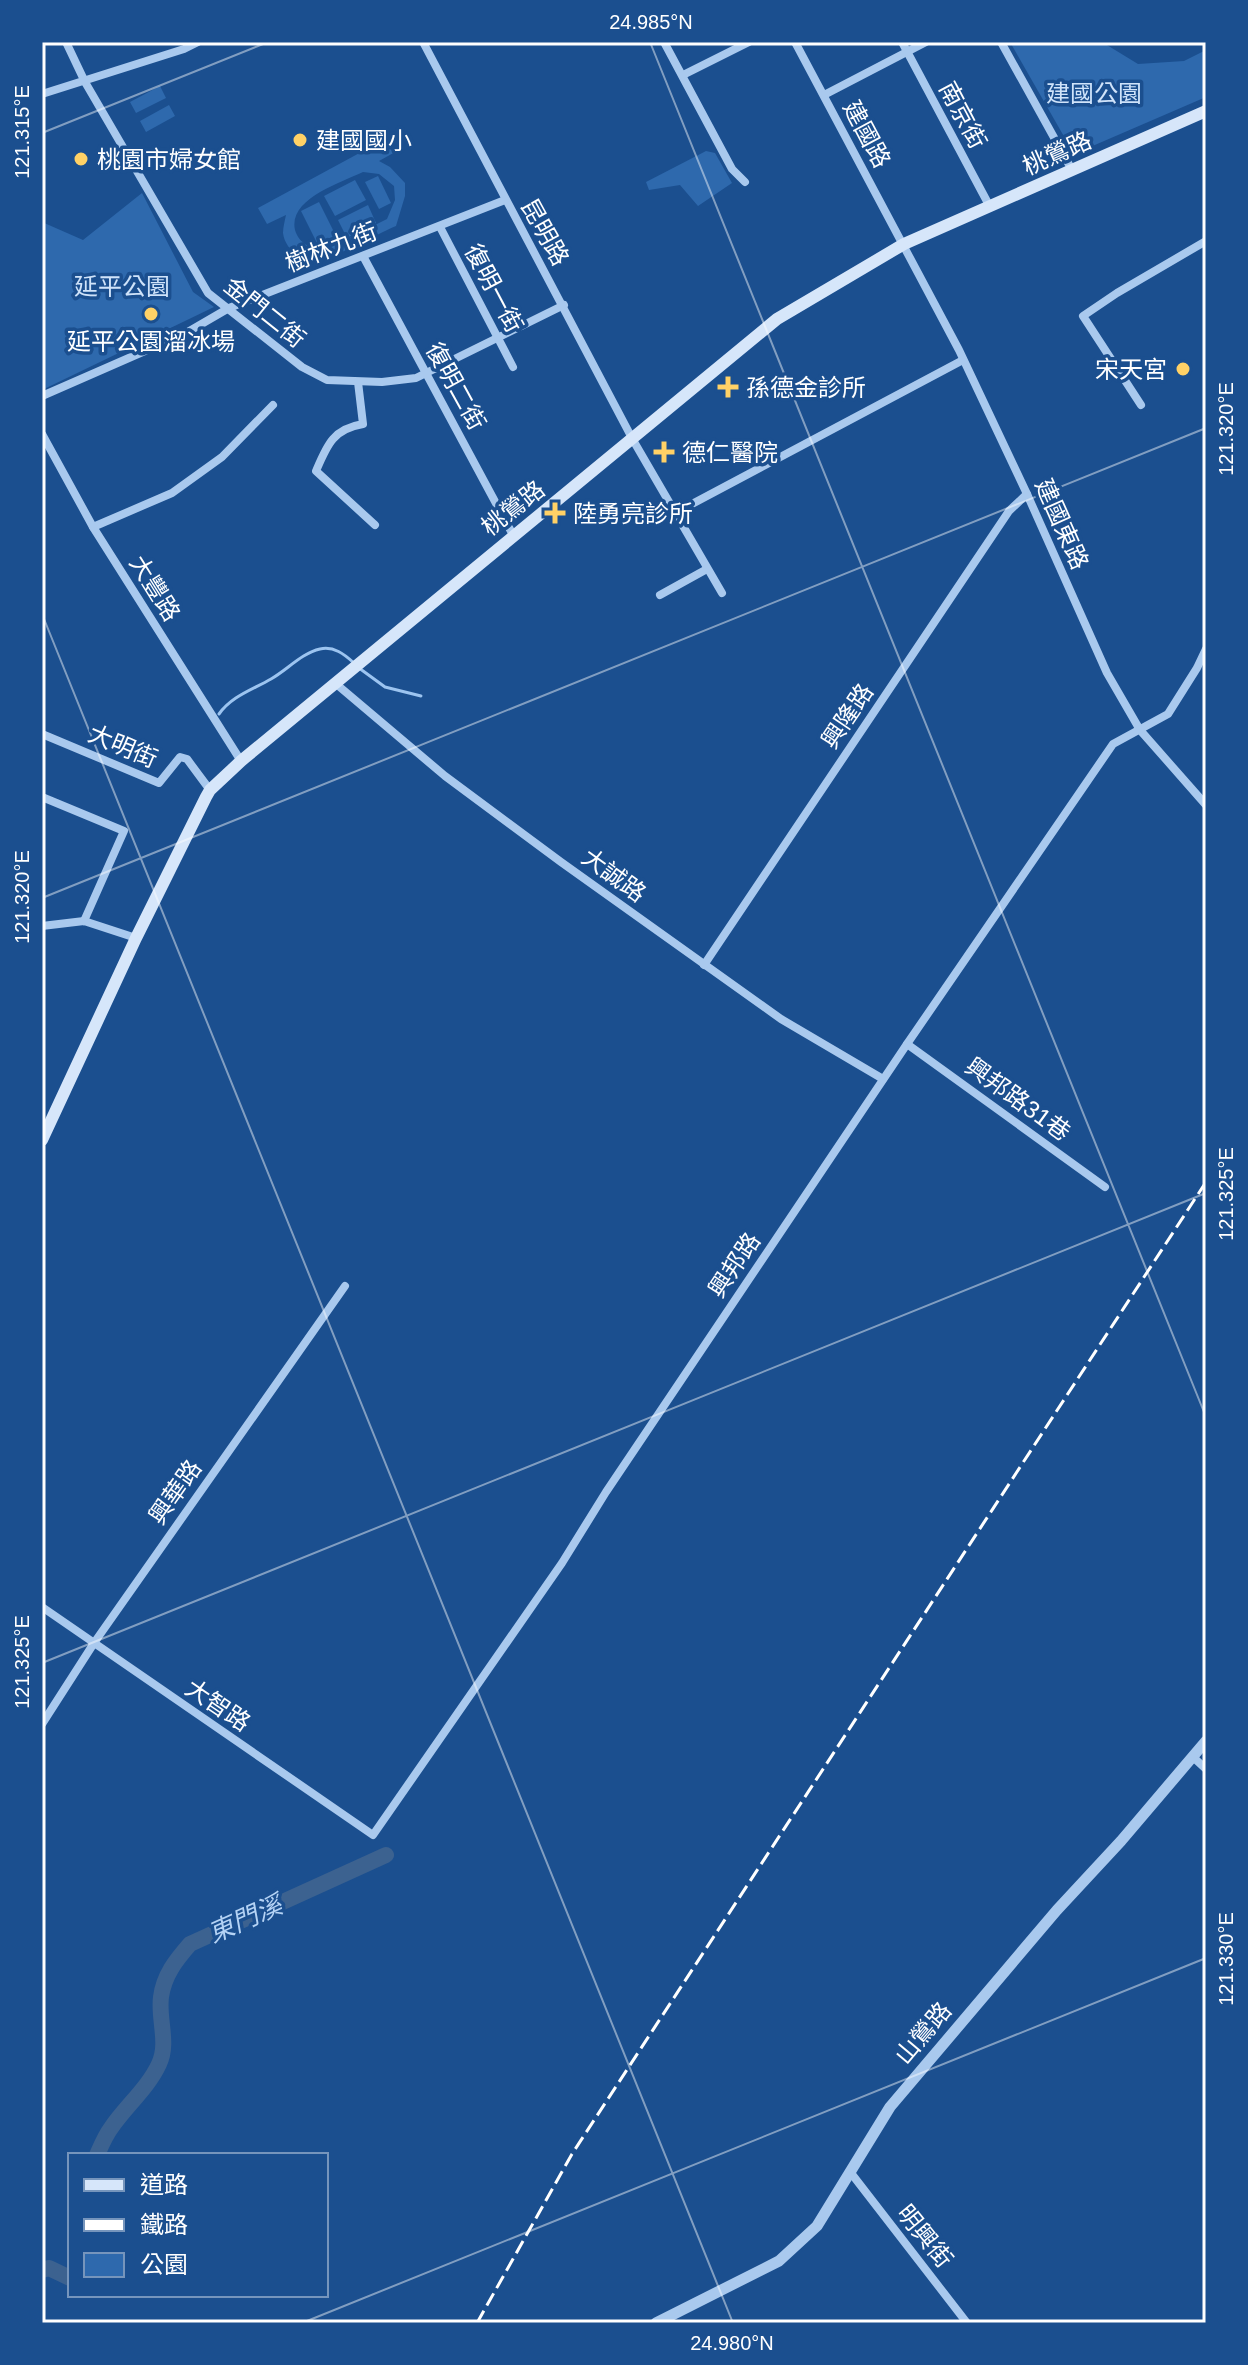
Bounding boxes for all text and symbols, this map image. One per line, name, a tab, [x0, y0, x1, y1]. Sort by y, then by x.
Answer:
text: 24.985°N	[609, 11, 693, 33]
street label: 南京街	[934, 77, 992, 153]
park label: 建國公園	[1046, 80, 1142, 107]
text: 121.315°E	[11, 85, 33, 179]
street label: 建國路	[838, 96, 896, 172]
street label: 桃鶯路	[1019, 126, 1095, 180]
place label: 建國國小	[316, 127, 412, 154]
marker: 建國國小	[291, 131, 309, 149]
place label: 桃園市婦女館	[97, 146, 241, 173]
marker: 桃園市婦女館	[72, 150, 90, 168]
street label: 昆明路	[516, 194, 574, 270]
street label: 樹林九街	[281, 217, 381, 277]
street label: 復明一街	[460, 239, 528, 337]
street label: 金門二街	[219, 271, 311, 353]
park label: 延平公園	[74, 273, 170, 300]
marker: 延平公園溜冰場	[142, 305, 160, 323]
place label: 延平公園溜冰場	[67, 328, 235, 355]
street label: 復明二街	[421, 337, 491, 435]
place label: 宋天宮	[1095, 356, 1167, 383]
marker: 宋天宮	[1174, 360, 1192, 378]
place label: 孫德金診所	[746, 374, 866, 401]
marker: 孫德金診所	[717, 376, 739, 398]
text: 121.320°E	[1215, 382, 1237, 476]
place label: 德仁醫院	[682, 439, 778, 466]
marker: 德仁醫院	[653, 441, 675, 463]
street label: 桃鶯路	[476, 475, 550, 541]
street label: 建國東路	[1030, 475, 1094, 573]
place label: 陸勇亮診所	[573, 500, 693, 527]
marker: 陸勇亮診所	[544, 502, 566, 524]
street label: 大豐路	[124, 550, 186, 626]
street label: 興隆路	[816, 679, 878, 753]
street label: 大明街	[85, 720, 161, 772]
street label: 大誠路	[577, 843, 651, 907]
text: 121.320°E	[11, 850, 33, 944]
street label: 興邦路31巷	[960, 1052, 1076, 1146]
text: 121.325°E	[1215, 1147, 1237, 1241]
street label: 興邦路	[703, 1228, 765, 1302]
street label: 興華路	[143, 1455, 207, 1529]
text: 121.325°E	[11, 1615, 33, 1709]
street label: 大智路	[181, 1674, 255, 1736]
water label: 東門溪	[203, 1888, 290, 1949]
text: 121.330°E	[1215, 1912, 1237, 2006]
street label: 山鶯路	[890, 1997, 956, 2069]
legend	[68, 2153, 328, 2297]
text: 道路	[140, 2171, 188, 2198]
street label: 明興街	[892, 2200, 958, 2272]
text: 鐵路	[140, 2211, 188, 2238]
text: 公園	[140, 2251, 188, 2278]
text: 24.980°N	[690, 2332, 774, 2354]

